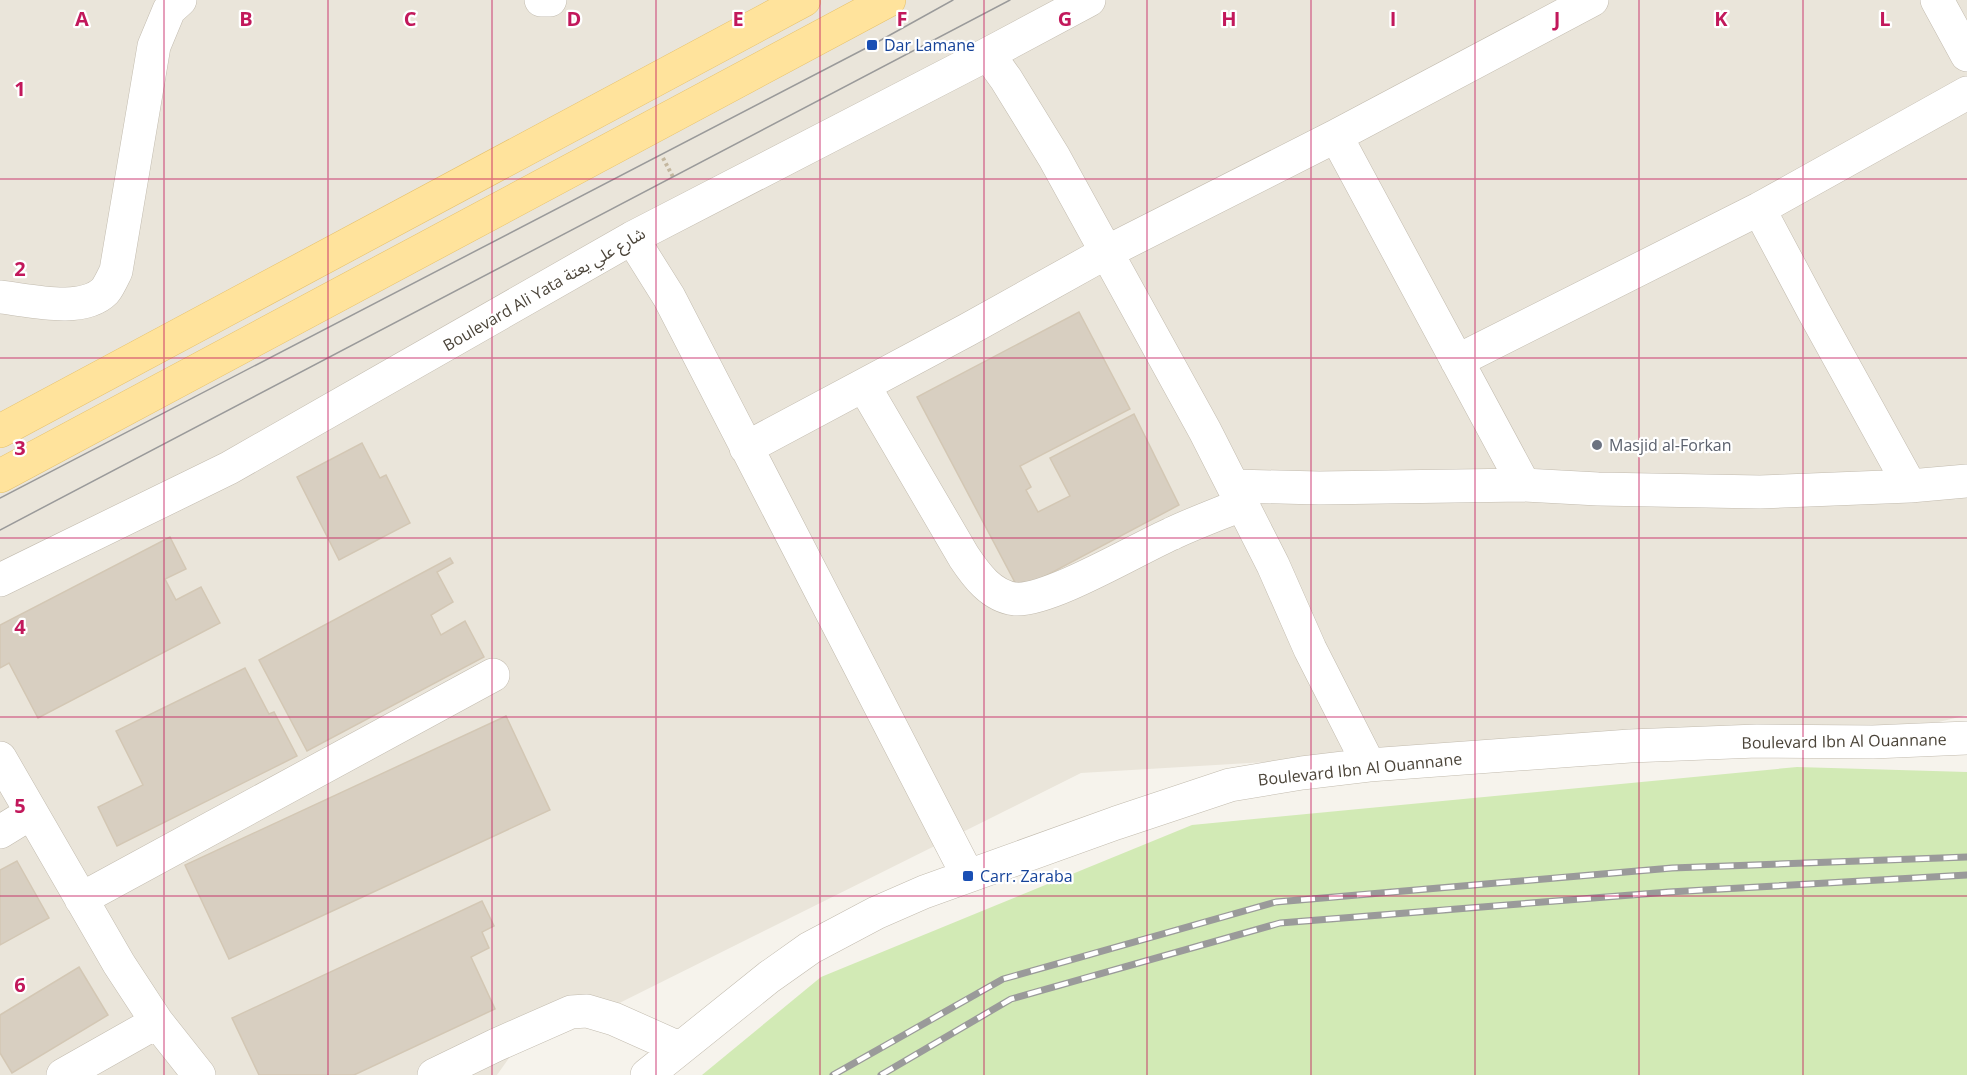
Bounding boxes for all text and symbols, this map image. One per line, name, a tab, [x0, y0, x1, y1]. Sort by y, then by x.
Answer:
text: A	[75, 5, 89, 32]
text: B	[239, 5, 253, 32]
text: C	[404, 5, 417, 32]
text: D	[567, 5, 581, 32]
text: E	[732, 5, 744, 32]
text: F	[897, 5, 907, 32]
text: G	[1058, 5, 1072, 32]
text: H	[1221, 5, 1237, 32]
text: I	[1390, 5, 1396, 32]
text: J	[1552, 5, 1560, 32]
text: K	[1714, 5, 1728, 32]
text: L	[1879, 5, 1891, 32]
place label: Dar Lamane	[884, 34, 975, 56]
marker: Dar Lamane	[865, 38, 879, 52]
text: 1	[14, 75, 26, 102]
street label: Boulevard Ali Yata شارع علي يعتة	[439, 222, 650, 358]
text: 2	[14, 255, 26, 282]
text: 3	[14, 434, 26, 461]
place label: Masjid al-Forkan	[1609, 434, 1732, 456]
marker: Masjid al-Forkan	[1590, 438, 1604, 452]
text: 4	[14, 613, 26, 640]
street label: Boulevard Ibn Al Ouannane	[1741, 728, 1947, 754]
street label: Boulevard Ibn Al Ouannane	[1257, 747, 1463, 791]
text: 5	[14, 792, 26, 819]
place label: Carr. Zaraba	[980, 865, 1073, 887]
marker: Carr. Zaraba	[961, 869, 975, 883]
text: 6	[14, 971, 26, 998]

